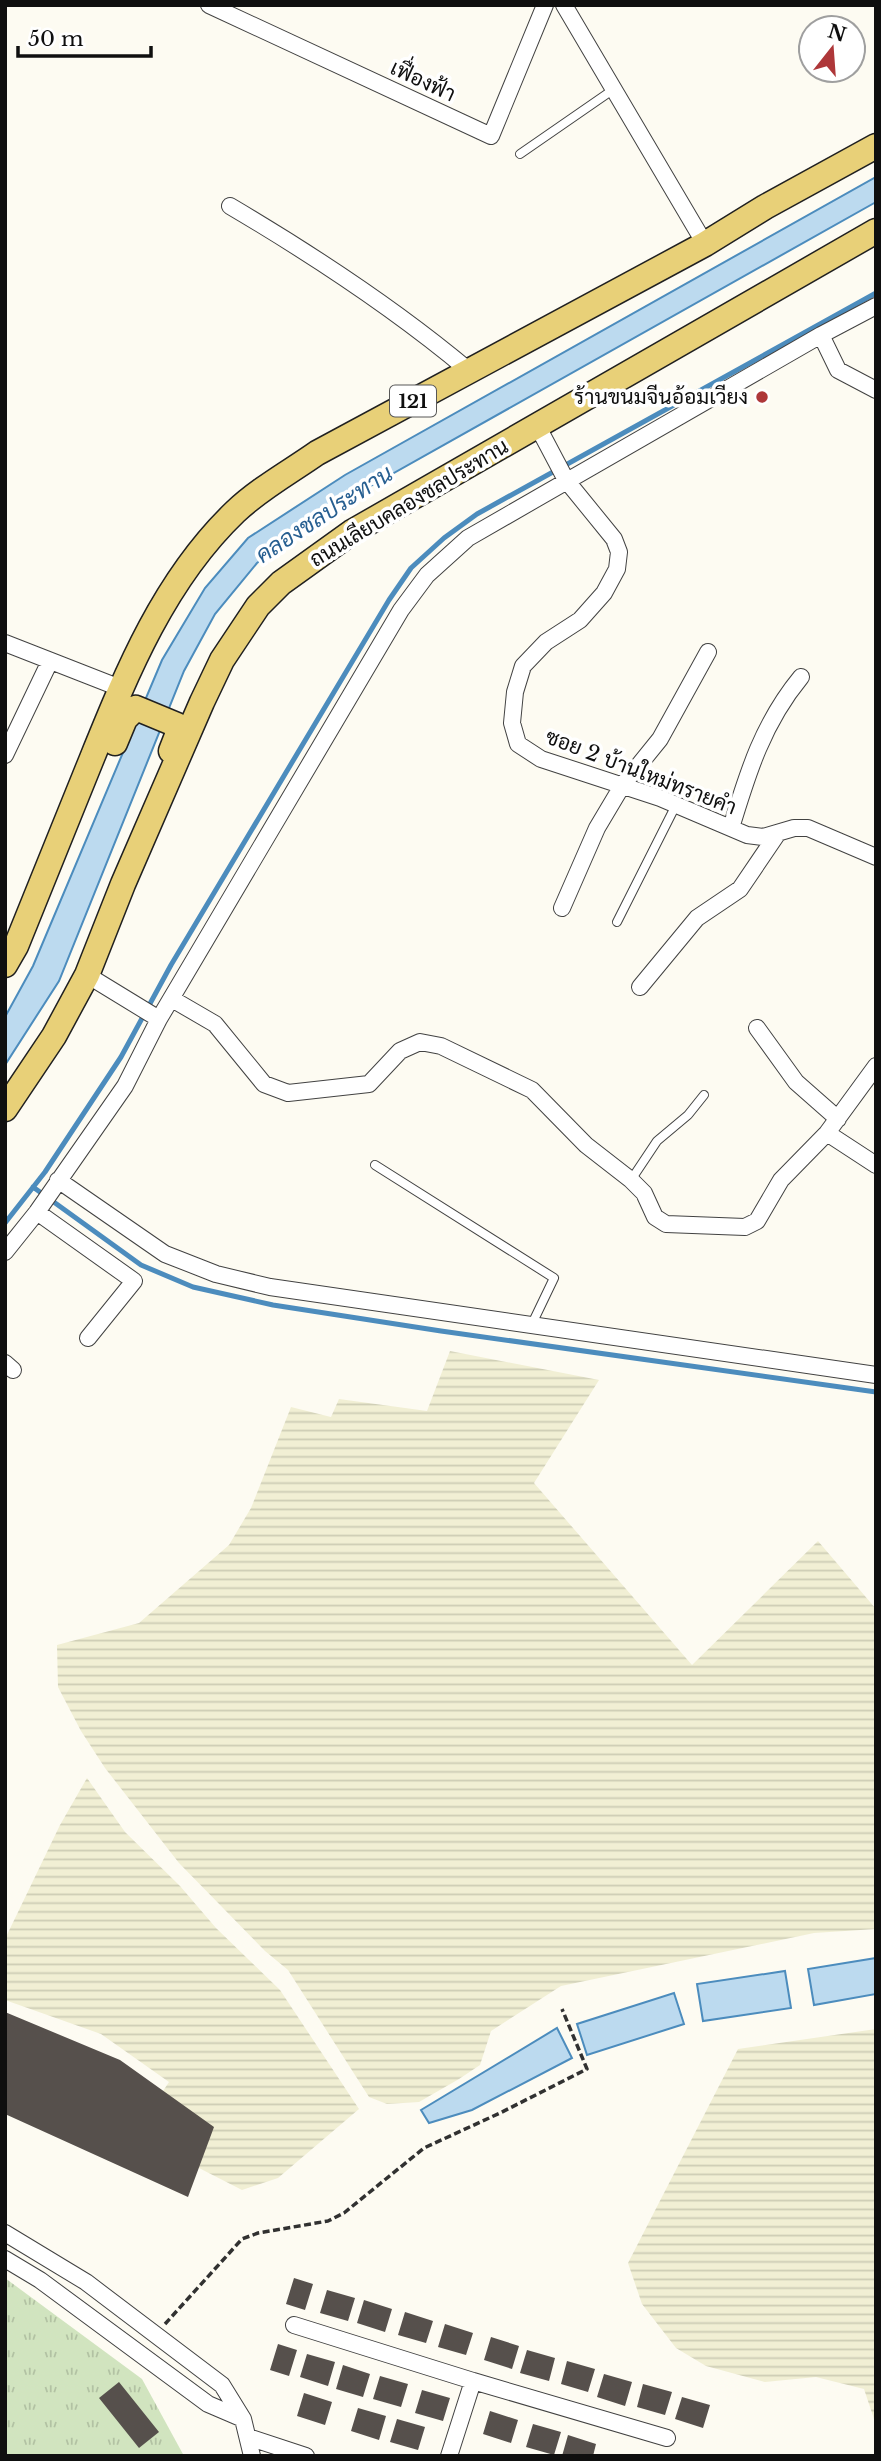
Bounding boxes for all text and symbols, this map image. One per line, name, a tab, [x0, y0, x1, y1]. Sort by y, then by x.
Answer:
scale bar	[18, 14, 150, 58]
north arrow	[797, 14, 867, 84]
text: N	[825, 20, 849, 47]
text: 50 m	[28, 26, 84, 52]
street label: เฟื่องฟ้า	[386, 48, 463, 107]
place label: ร้านขนมจีนอ้อมเวียง	[574, 384, 748, 410]
road number: 121	[390, 386, 436, 416]
marker: ร้านขนมจีนอ้อมเวียง	[754, 389, 770, 405]
street label: ถนนเลียบคลองชลประทาน	[305, 434, 513, 572]
water label: คลองชลประทาน	[250, 459, 398, 569]
street label: ซอย 2 บ้านใหม่ทรายคำ	[542, 724, 740, 820]

